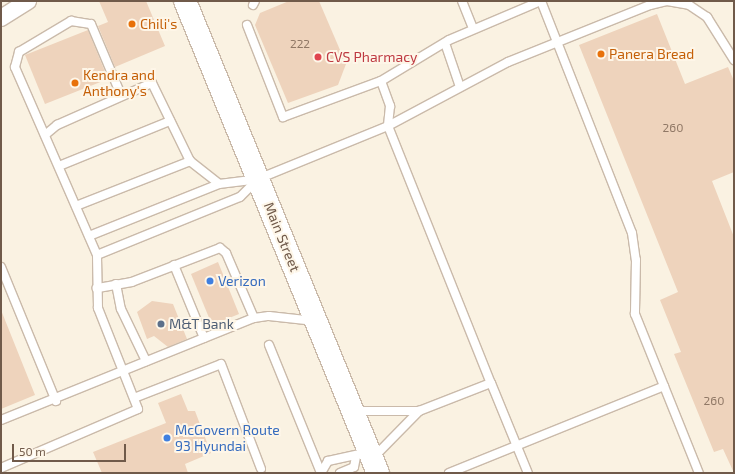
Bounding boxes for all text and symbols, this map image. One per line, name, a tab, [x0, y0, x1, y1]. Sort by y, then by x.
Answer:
place label: Chili's	[140, 16, 177, 32]
marker: Chili's	[127, 19, 137, 29]
house number: 222	[290, 37, 310, 51]
place label: Panera Bread	[609, 46, 694, 62]
place label: CVS Pharmacy	[326, 49, 417, 65]
marker: Panera Bread	[596, 49, 606, 59]
marker: CVS Pharmacy	[313, 52, 323, 62]
place label: Kendra and Anthony's	[83, 67, 155, 100]
marker: Kendra and Anthony's	[70, 78, 80, 88]
house number: 260	[663, 121, 683, 135]
street label: Main Street	[260, 200, 304, 274]
place label: Verizon	[218, 273, 266, 289]
marker: Verizon	[205, 276, 215, 286]
place label: M&T Bank	[169, 316, 234, 332]
marker: M&T Bank	[156, 319, 166, 329]
house number: 260	[704, 394, 724, 408]
place label: McGovern Route 93 Hyundai	[175, 422, 280, 454]
marker: McGovern Route 93 Hyundai	[162, 433, 172, 443]
scale bar	[14, 436, 128, 462]
text: 50 m	[19, 444, 46, 458]

